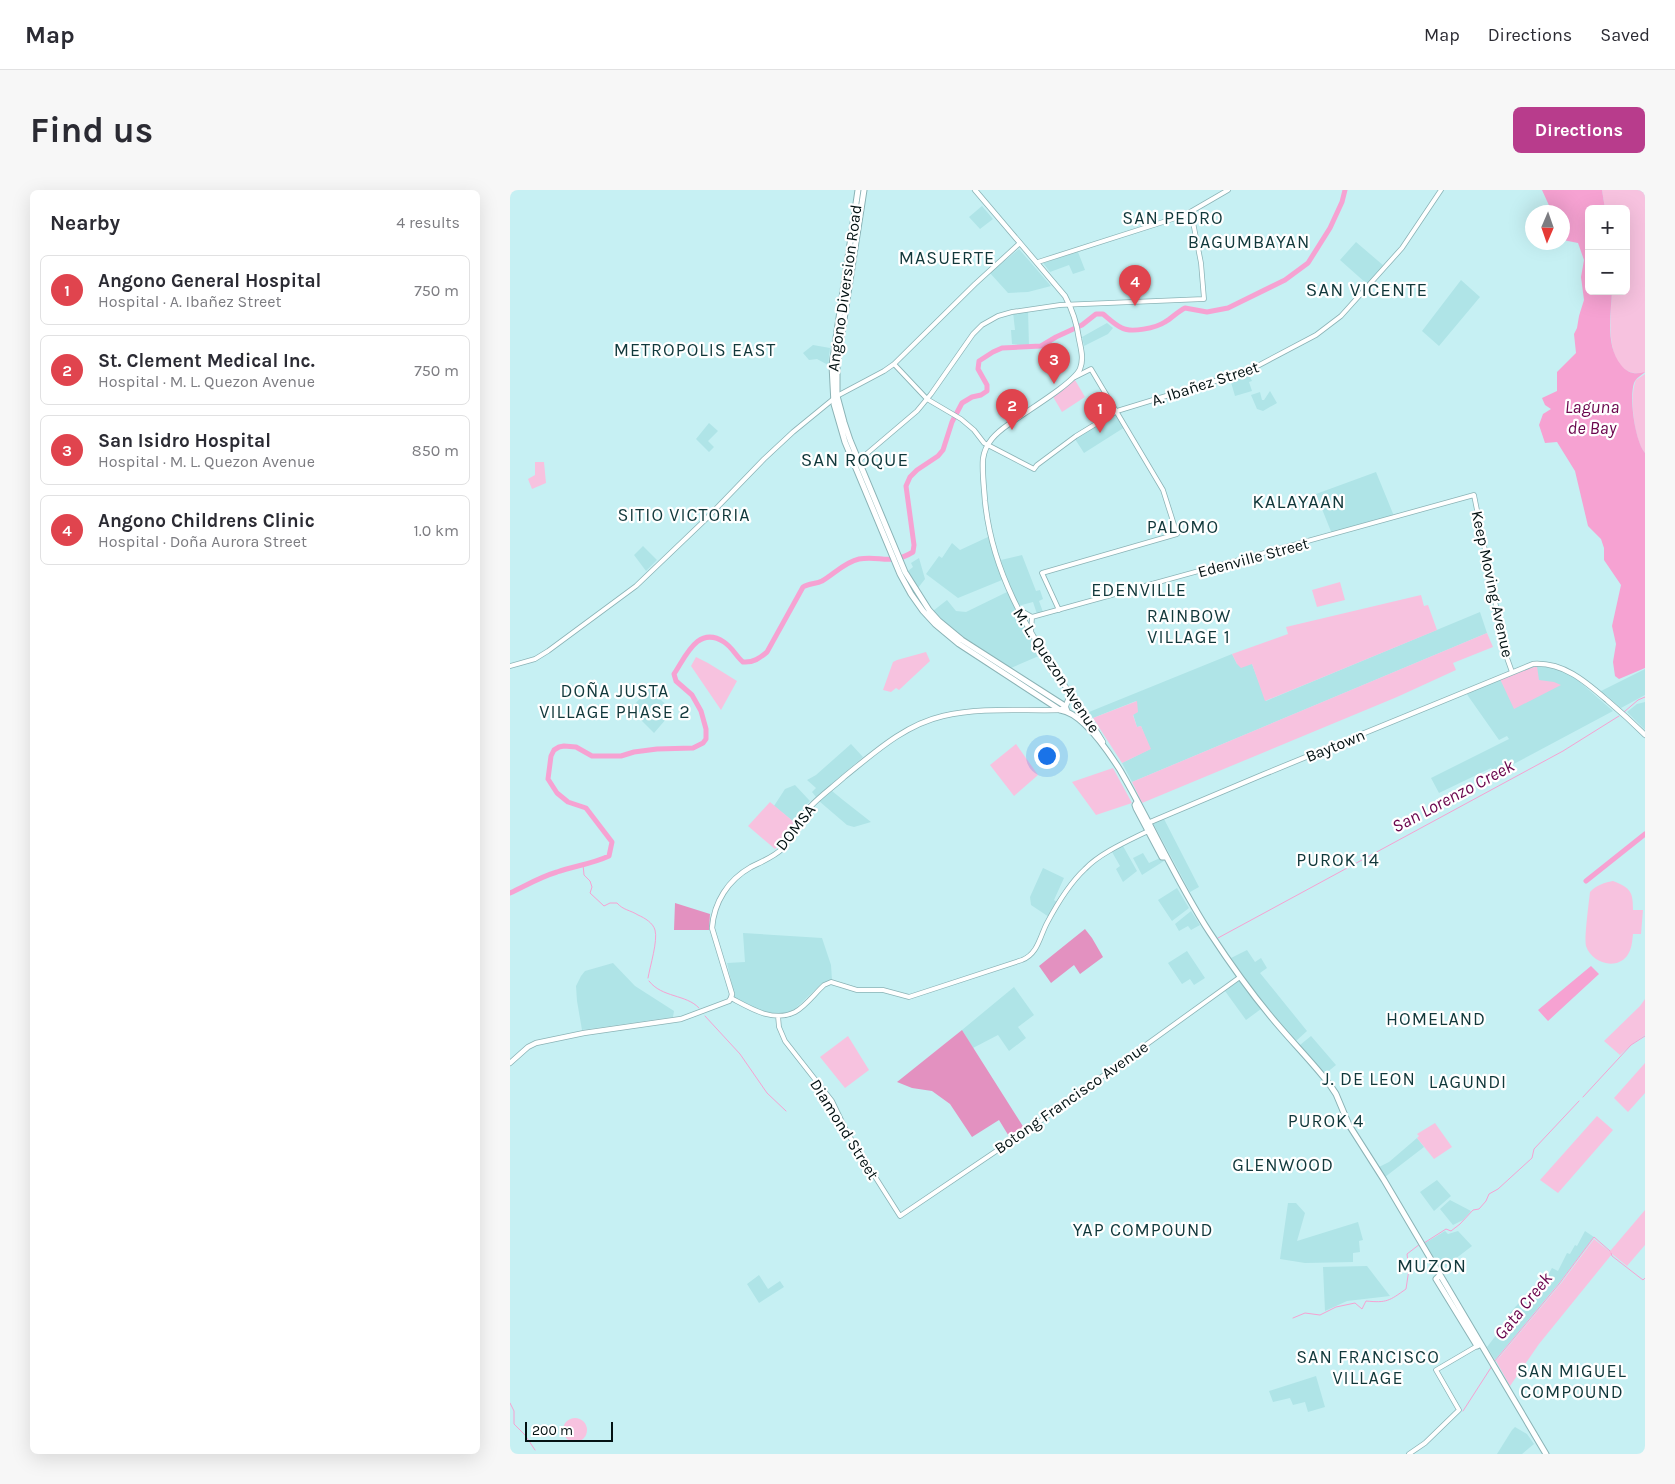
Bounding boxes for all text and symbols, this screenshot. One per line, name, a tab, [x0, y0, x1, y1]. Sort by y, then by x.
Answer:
text: Map	[25, 21, 75, 49]
text: Map	[1424, 24, 1460, 46]
text: Directions	[1488, 24, 1572, 46]
text: Saved	[1600, 24, 1650, 46]
button: Directions	[1513, 107, 1645, 153]
text: Find us	[30, 110, 153, 151]
street label: Angono Diversion Road	[823, 203, 866, 373]
north arrow	[1525, 205, 1570, 250]
map controls	[1585, 205, 1630, 295]
button: +	[1585, 205, 1630, 250]
district label: SAN PEDRO	[1122, 207, 1224, 229]
text: Nearby	[50, 211, 120, 235]
text: 4 results	[396, 213, 460, 232]
district label: BAGUMBAYAN	[1188, 231, 1310, 253]
district label: MASUERTE	[899, 247, 995, 269]
button: −	[1585, 250, 1630, 295]
pin: 4	[1119, 265, 1151, 306]
text: Angono General Hospital	[98, 270, 321, 292]
district label: SAN VICENTE	[1306, 279, 1428, 301]
text: 1	[64, 281, 70, 300]
text: 750 m	[414, 281, 459, 300]
text: Hospital · A. Ibañez Street	[98, 292, 282, 311]
district label: METROPOLIS EAST	[614, 339, 776, 361]
pin: 3	[1038, 343, 1070, 384]
text: St. Clement Medical Inc.	[98, 350, 315, 372]
street label: A. Ibañez Street	[1149, 357, 1261, 410]
text: 2	[62, 361, 72, 380]
text: 750 m	[414, 361, 459, 380]
text: Hospital · M. L. Quezon Avenue	[98, 372, 315, 391]
pin: 2	[996, 389, 1028, 430]
pin: 1	[1084, 392, 1116, 433]
water label: Laguna de Bay	[1565, 396, 1619, 439]
text: San Isidro Hospital	[98, 430, 271, 452]
text: 3	[62, 441, 72, 460]
text: 850 m	[412, 441, 459, 460]
district label: SAN ROQUE	[801, 449, 909, 471]
text: Hospital · M. L. Quezon Avenue	[98, 452, 315, 471]
district label: KALAYAAN	[1252, 491, 1346, 513]
district label: SITIO VICTORIA	[617, 504, 751, 526]
street label: Keep Moving Avenue	[1468, 509, 1517, 659]
text: Angono Childrens Clinic	[98, 510, 315, 532]
district label: PALOMO	[1147, 516, 1219, 538]
text: 4	[62, 521, 72, 540]
text: 1.0 km	[414, 521, 459, 540]
text: Hospital · Doña Aurora Street	[98, 532, 307, 551]
street label: Edenville Street	[1196, 534, 1311, 581]
district label: EDENVILLE	[1091, 579, 1187, 601]
street label: M. L. Quezon Avenue	[1009, 604, 1104, 736]
district label: RAINBOW VILLAGE 1	[1147, 605, 1231, 648]
district label: DOÑA JUSTA VILLAGE PHASE 2	[539, 680, 691, 723]
street label: Baytown	[1303, 725, 1368, 766]
your location	[1034, 743, 1060, 769]
water label: San Lorenzo Creek	[1388, 754, 1519, 838]
street label: DOMSA	[771, 800, 819, 854]
district label: PUROK 14	[1296, 849, 1380, 871]
district label: HOMELAND	[1386, 1008, 1486, 1030]
street label: Botong Francisco Avenue	[991, 1037, 1152, 1158]
district label: J. DE LEON	[1322, 1068, 1416, 1090]
district label: LAGUNDI	[1429, 1071, 1507, 1093]
street label: Diamond Street	[806, 1076, 883, 1183]
district label: PUROK 4	[1288, 1110, 1364, 1132]
district label: GLENWOOD	[1232, 1154, 1334, 1176]
district label: YAP COMPOUND	[1073, 1219, 1213, 1241]
district label: MUZON	[1397, 1255, 1467, 1277]
water label: Gata Creek	[1489, 1267, 1557, 1344]
district label: SAN FRANCISCO VILLAGE	[1296, 1346, 1440, 1389]
district label: SAN MIGUEL COMPOUND	[1517, 1360, 1627, 1403]
scale bar	[525, 1419, 612, 1442]
text: 200 m	[532, 1422, 573, 1439]

